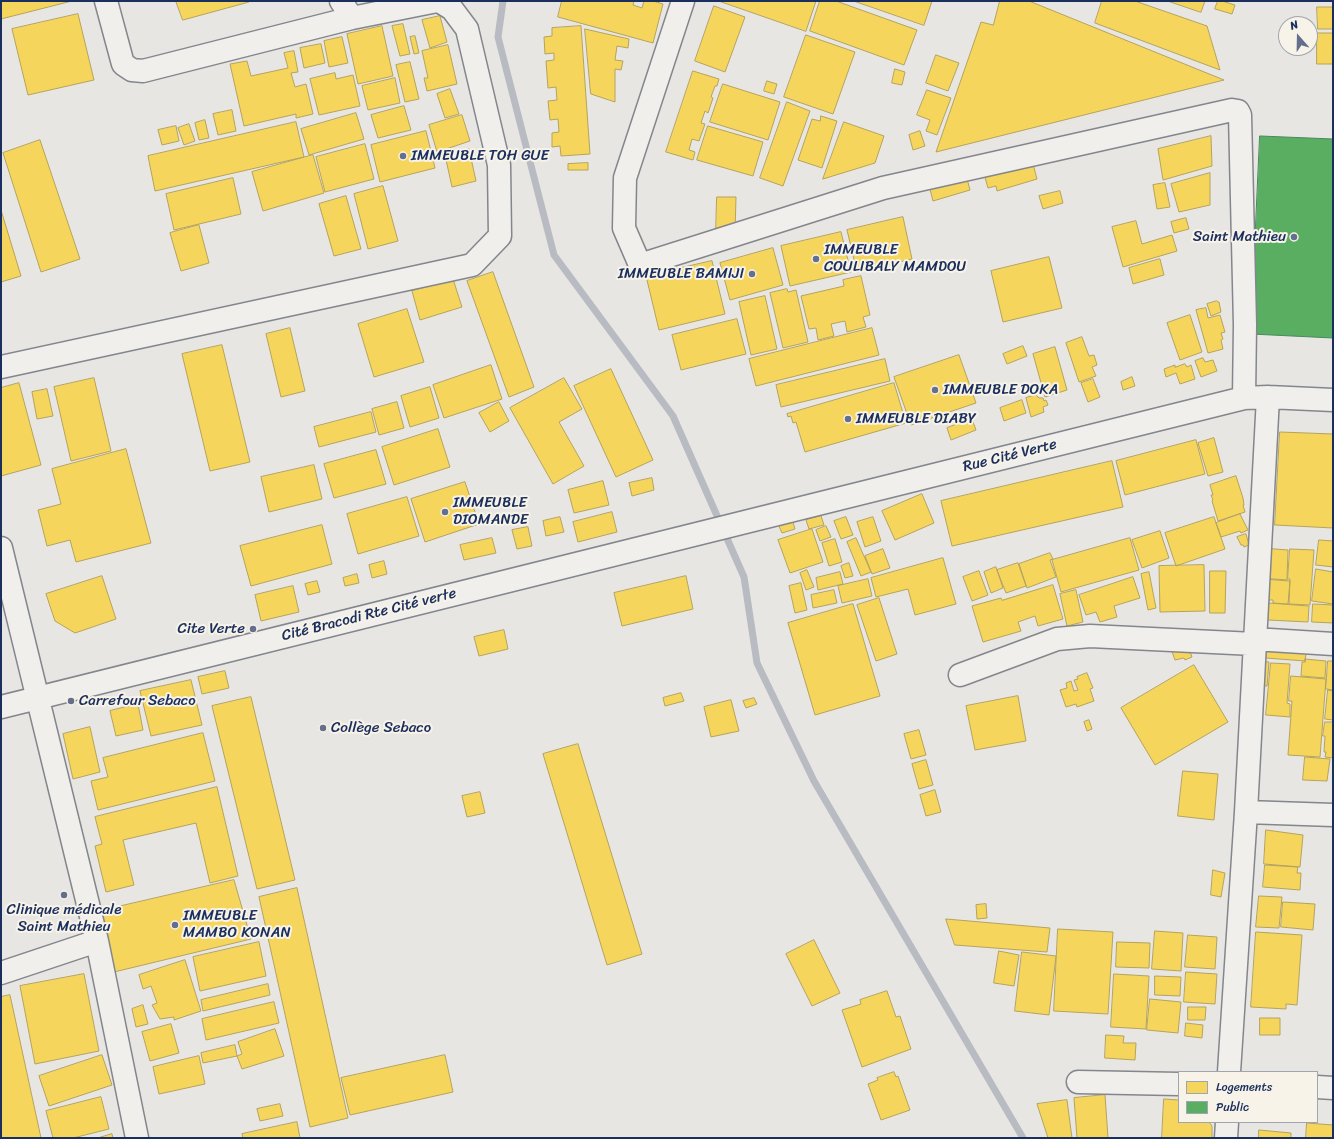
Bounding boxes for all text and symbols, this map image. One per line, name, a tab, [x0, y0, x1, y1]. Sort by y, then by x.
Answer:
text: N	[1287, 15, 1301, 35]
north arrow	[1278, 16, 1318, 56]
place label: IMMEUBLE TOH GUE	[411, 147, 549, 165]
marker: IMMEUBLE TOH GUE	[398, 151, 408, 161]
place label: Saint Mathieu	[1193, 228, 1286, 246]
marker: Saint Mathieu	[1289, 232, 1299, 242]
place label: IMMEUBLE COULIBALY MAMDOU	[824, 241, 966, 276]
marker: IMMEUBLE COULIBALY MAMDOU	[811, 254, 821, 264]
place label: IMMEUBLE BAMIJI	[618, 265, 744, 283]
marker: IMMEUBLE BAMIJI	[747, 269, 757, 279]
place label: IMMEUBLE DOKA	[943, 381, 1058, 399]
marker: IMMEUBLE DOKA	[930, 385, 940, 395]
place label: IMMEUBLE DIABY	[856, 410, 976, 428]
marker: IMMEUBLE DIABY	[843, 414, 853, 424]
street label: Rue Cité Verte	[961, 436, 1059, 476]
place label: IMMEUBLE DIOMANDE	[453, 494, 528, 529]
marker: IMMEUBLE DIOMANDE	[440, 507, 450, 517]
street label: Cité Bracodi Rte Cité verte	[280, 585, 458, 645]
place label: Cite Verte	[178, 620, 245, 638]
marker: Cite Verte	[248, 624, 258, 634]
place label: Carrefour Sebaco	[79, 692, 196, 710]
marker: Carrefour Sebaco	[66, 696, 76, 706]
place label: Collège Sebaco	[331, 719, 431, 737]
marker: Collège Sebaco	[318, 723, 328, 733]
marker: Clinique médicale Saint Mathieu	[59, 890, 69, 900]
place label: Clinique médicale Saint Mathieu	[7, 901, 121, 936]
place label: IMMEUBLE MAMBO KONAN	[183, 907, 291, 942]
marker: IMMEUBLE MAMBO KONAN	[170, 920, 180, 930]
legend	[1178, 1071, 1318, 1123]
text: Logements	[1216, 1076, 1272, 1098]
text: Public	[1216, 1096, 1249, 1118]

